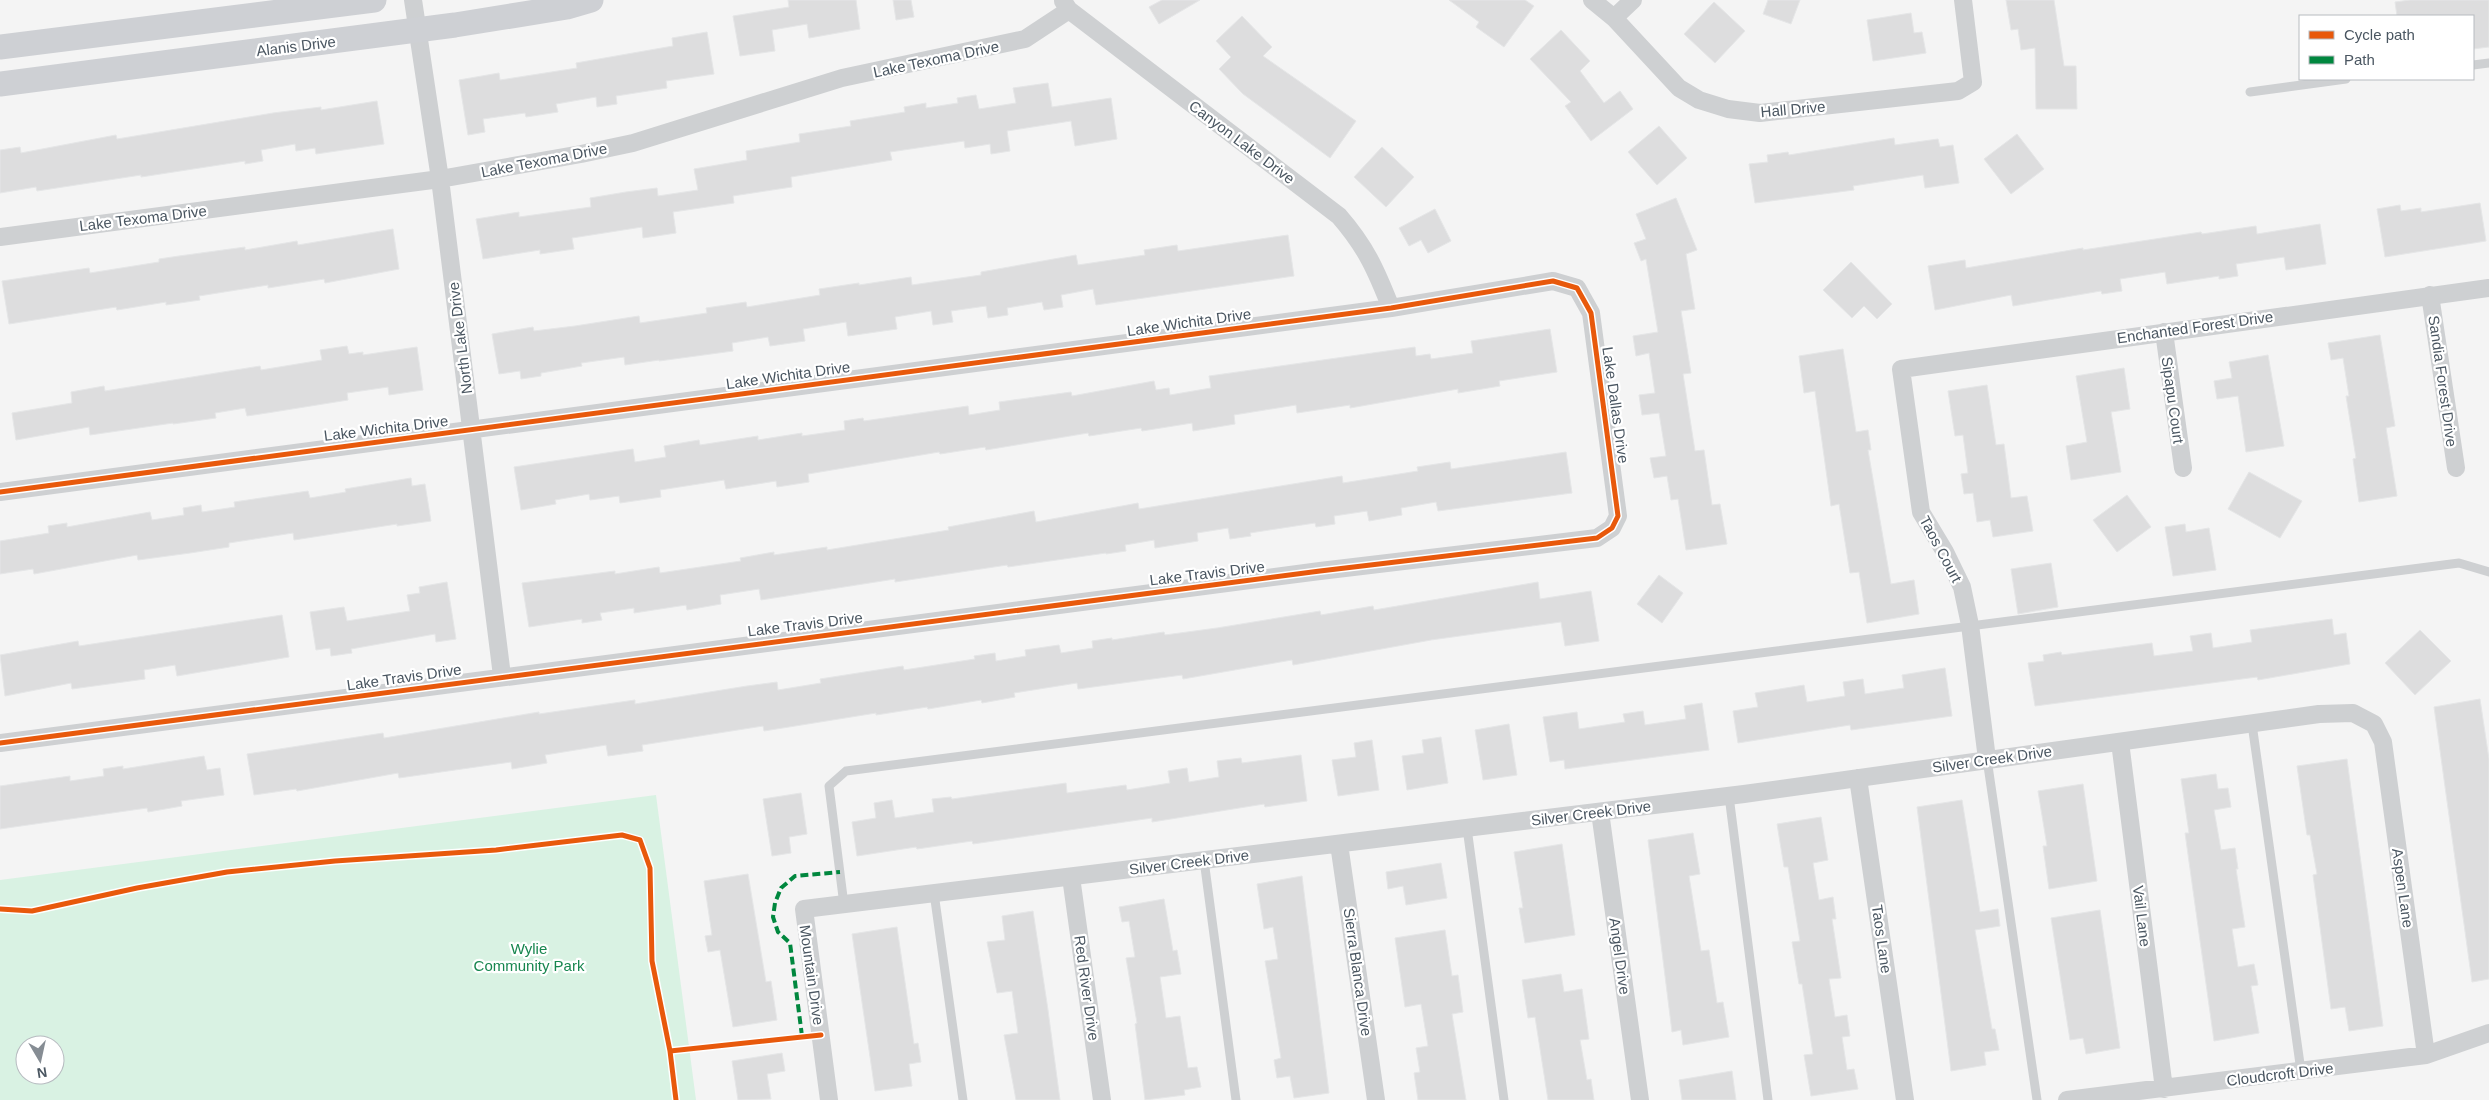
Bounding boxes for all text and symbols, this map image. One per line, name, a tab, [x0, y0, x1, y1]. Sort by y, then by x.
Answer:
legend	[2299, 15, 2474, 80]
text: Cycle path	[2344, 26, 2415, 43]
street label: Alanis Drive	[255, 33, 337, 59]
street label: Lake Texoma Drive	[872, 37, 1000, 81]
text: Path	[2344, 51, 2375, 68]
street label: Canyon Lake Drive	[1186, 97, 1298, 187]
street label: Hall Drive	[1760, 98, 1826, 120]
street label: Lake Texoma Drive	[479, 139, 609, 181]
street label: Lake Texoma Drive	[78, 202, 208, 234]
street label: North Lake Drive	[445, 281, 475, 395]
street label: Lake Wichita Drive	[1126, 305, 1252, 339]
street label: Enchanted Forest Drive	[2116, 308, 2274, 346]
street label: Sandia Forest Drive	[2425, 314, 2461, 448]
street label: Lake Dallas Drive	[1599, 346, 1633, 464]
street label: Sipapu Court	[2158, 355, 2188, 445]
street label: Lake Wichita Drive	[725, 358, 851, 392]
street label: Lake Wichita Drive	[323, 412, 449, 444]
street label: Taos Court	[1916, 513, 1966, 586]
street label: Lake Travis Drive	[1148, 558, 1266, 588]
street label: Lake Travis Drive	[746, 609, 864, 639]
street label: Lake Travis Drive	[345, 661, 463, 693]
street label: Silver Creek Drive	[1931, 742, 2053, 776]
street label: Silver Creek Drive	[1530, 797, 1652, 829]
street label: Silver Creek Drive	[1128, 846, 1250, 878]
street label: Aspen Lane	[2389, 847, 2417, 929]
street label: Vail Lane	[2130, 884, 2154, 948]
street label: Taos Lane	[1869, 904, 1895, 974]
street label: Sierra Blanca Drive	[1341, 907, 1375, 1037]
street label: Angel Drive	[1606, 916, 1634, 996]
street label: Mountain Drive	[797, 924, 827, 1026]
street label: Red River Drive	[1071, 934, 1103, 1042]
park label: Wylie Community Park	[474, 940, 585, 974]
north arrow	[15, 1035, 65, 1085]
street label: Cloudcroft Drive	[2226, 1059, 2334, 1089]
text: N	[36, 1064, 48, 1082]

